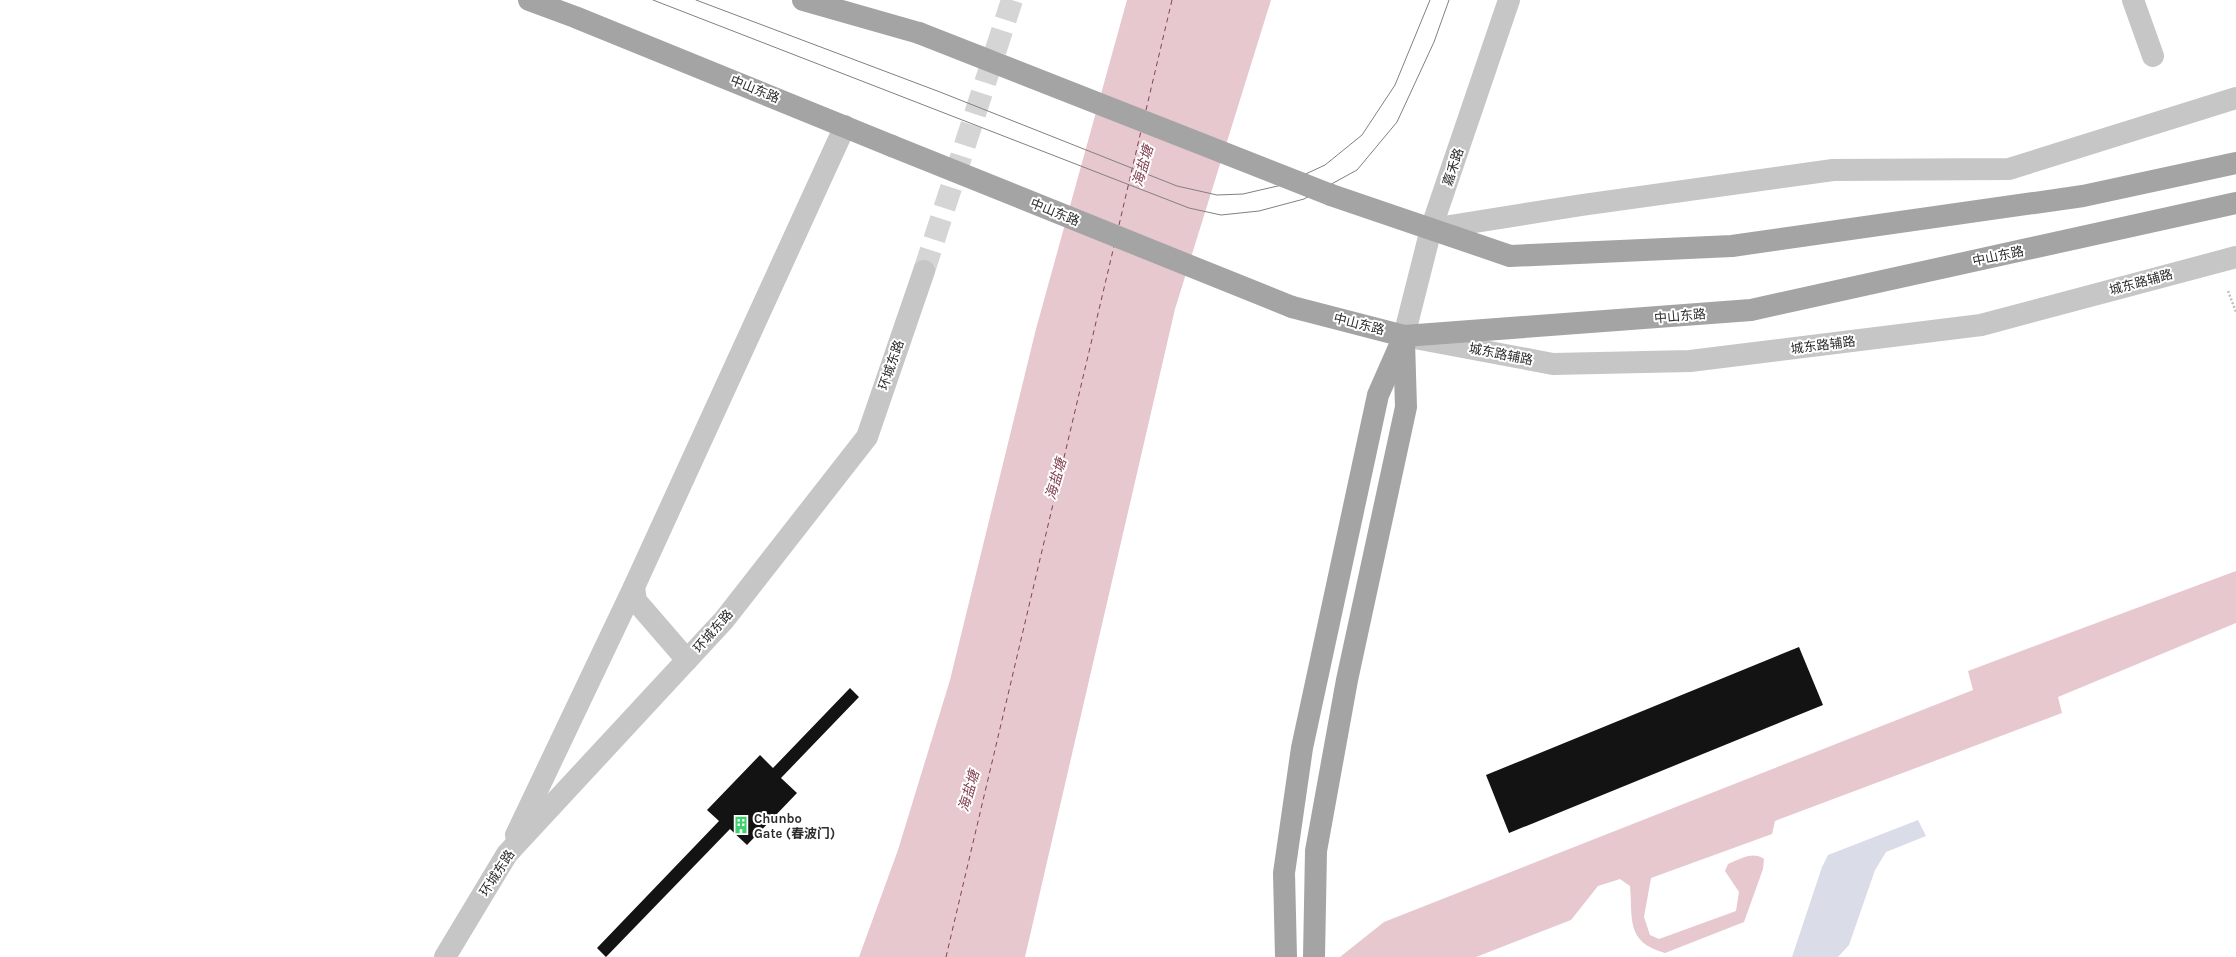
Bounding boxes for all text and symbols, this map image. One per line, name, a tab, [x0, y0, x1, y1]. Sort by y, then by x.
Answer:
street label: 中山东路	[728, 72, 782, 106]
water label: 海盐塘	[1129, 142, 1158, 189]
street label: 嘉禾路	[1440, 146, 1466, 188]
street label: 中山东路	[1028, 195, 1082, 229]
street label: 中山东路	[1971, 243, 2025, 269]
street label: 城东路辅路	[2108, 266, 2174, 298]
street label: 中山东路	[1653, 306, 1707, 326]
street label: 中山东路	[1332, 310, 1386, 338]
street label: 城东路辅路	[1790, 334, 1856, 356]
street label: 环城东路	[875, 338, 907, 392]
street label: 城东路辅路	[1468, 340, 1534, 368]
water label: 海盐塘	[1042, 455, 1071, 502]
street label: 环城东路	[690, 606, 736, 656]
water label: 海盐塘	[955, 767, 984, 814]
place label: Chunbo Gate (春波门)	[754, 811, 835, 841]
building icon: Chunbo Gate (春波门)	[731, 815, 751, 835]
street label: 环城东路	[477, 847, 517, 899]

